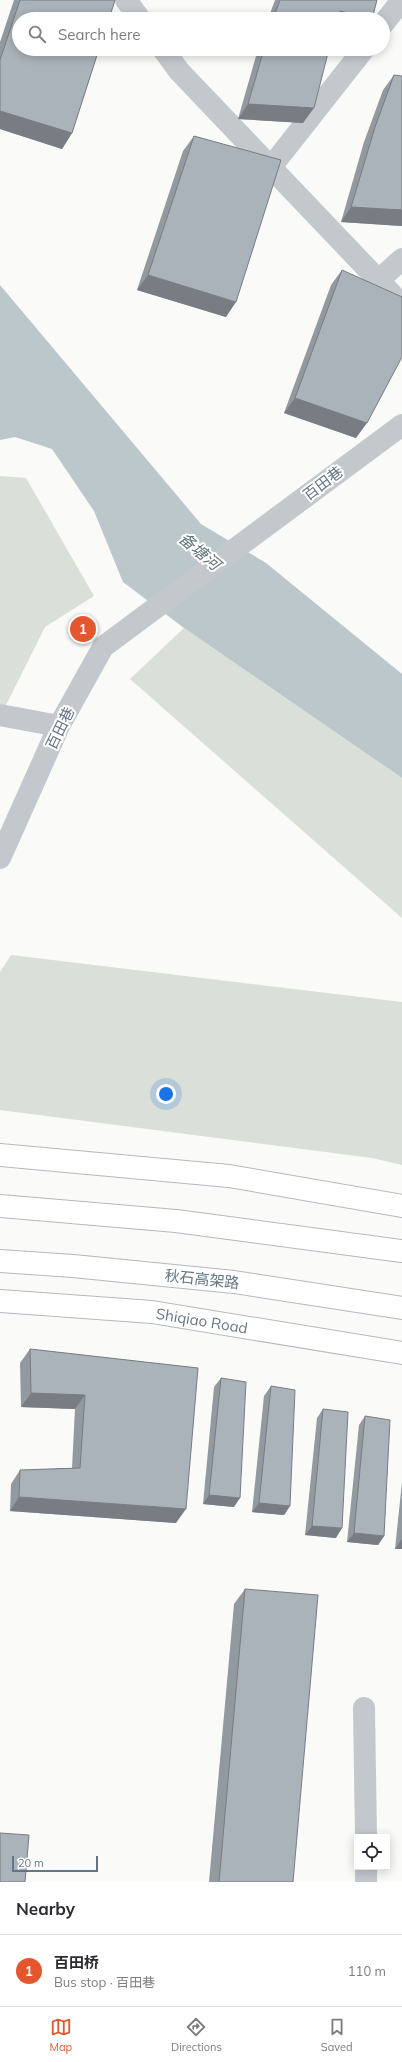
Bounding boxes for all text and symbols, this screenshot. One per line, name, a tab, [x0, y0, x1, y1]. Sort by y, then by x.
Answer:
search box	[12, 12, 390, 56]
icon: search	[26, 23, 48, 45]
text: Search here	[58, 25, 140, 44]
street label: 百田巷	[299, 462, 347, 504]
water label: 备塘河	[175, 528, 227, 576]
pin: 1	[70, 614, 96, 644]
street label: 百田巷	[42, 704, 78, 752]
your location	[156, 1084, 176, 1104]
street label: 秋石高架路	[164, 1266, 240, 1292]
street label: Shiqiao Road	[155, 1303, 249, 1337]
map controls	[354, 1834, 390, 1870]
button: locate	[354, 1834, 390, 1870]
scale bar	[12, 1854, 98, 1873]
text: 20 m	[18, 1856, 44, 1870]
text: Nearby	[16, 1898, 75, 1919]
text: 百田桥	[54, 1953, 99, 1972]
text: 1	[25, 1963, 33, 1979]
text: 110 m	[348, 1963, 386, 1979]
text: Bus stop · 百田巷	[54, 1974, 155, 1990]
tab: Map	[49, 2016, 72, 2054]
tab: Directions	[171, 2016, 222, 2054]
tab: Saved	[321, 2016, 353, 2054]

